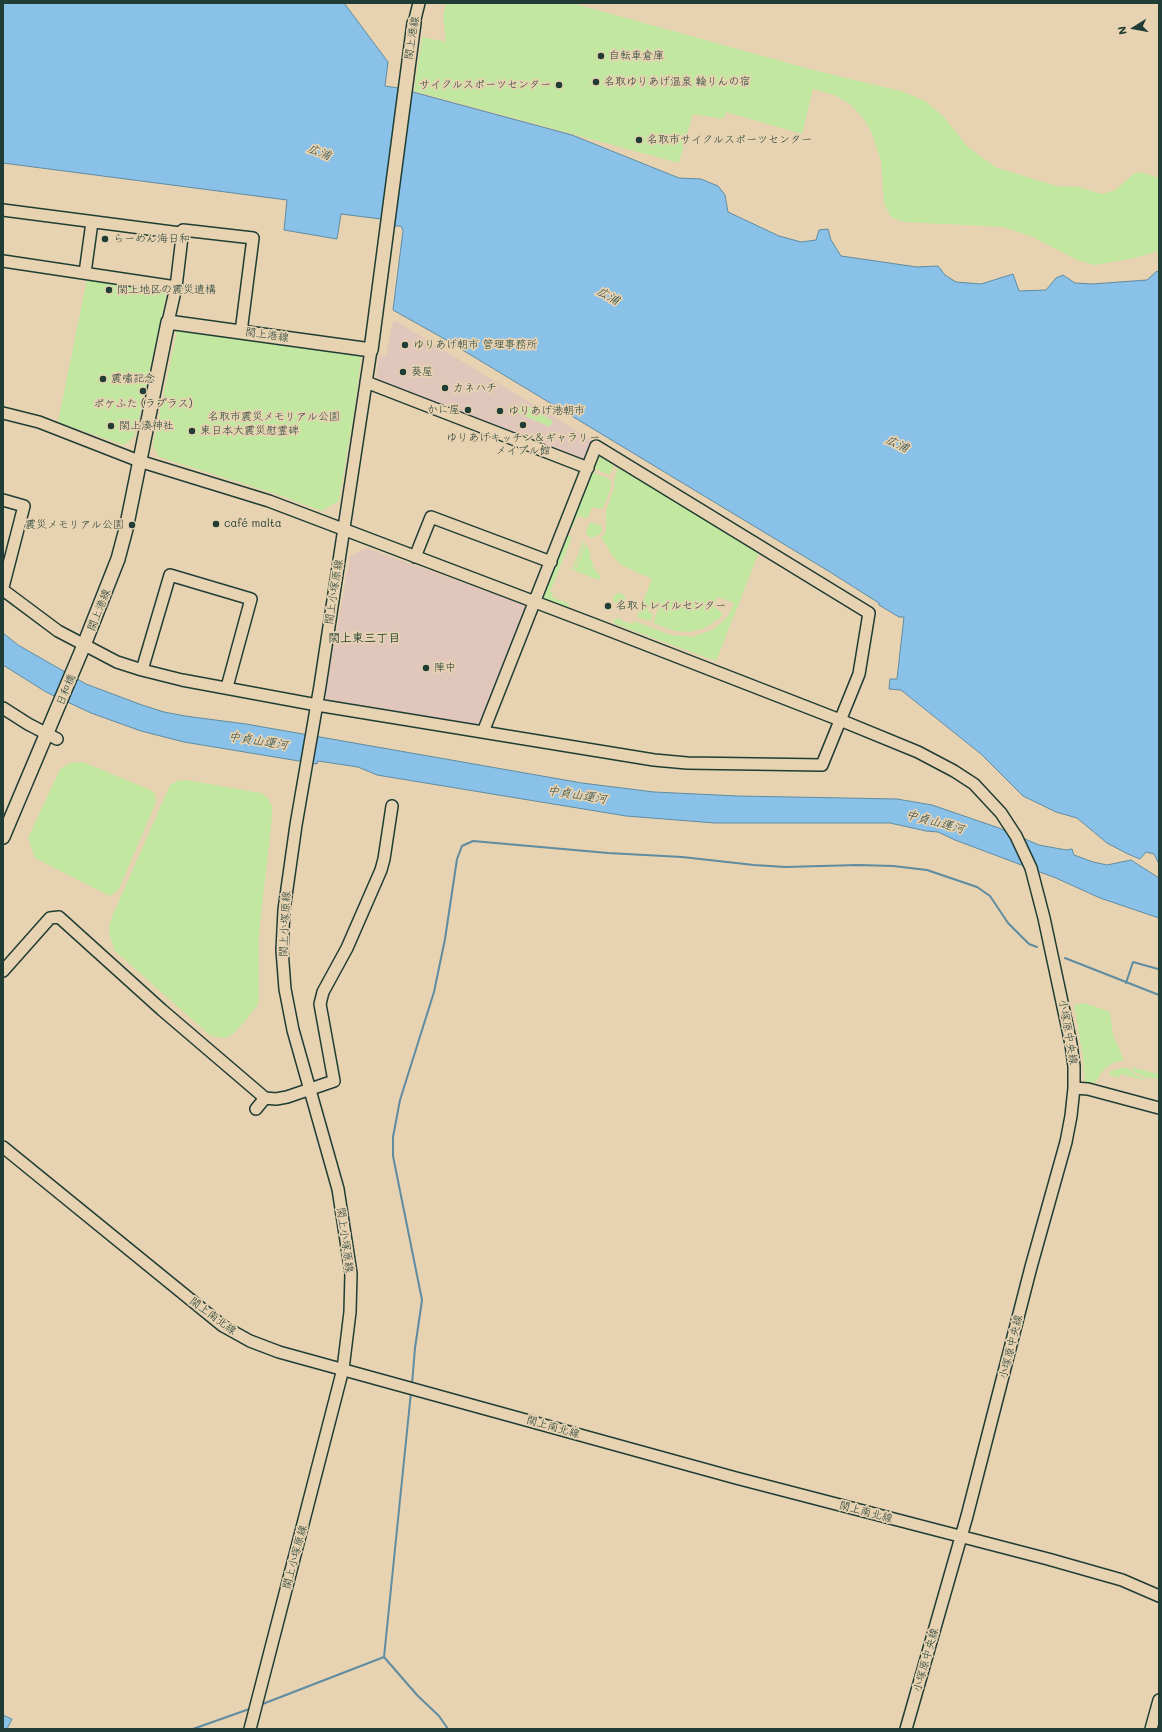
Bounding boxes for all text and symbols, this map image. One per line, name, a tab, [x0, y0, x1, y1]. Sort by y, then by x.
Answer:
north arrow	[1114, 8, 1154, 48]
street label: 閖上港線	[402, 15, 422, 61]
text: N	[1114, 25, 1130, 36]
place label: 自転車倉庫	[609, 49, 664, 63]
marker: 自転車倉庫	[596, 51, 606, 61]
place label: 名取ゆりあげ温泉 輪りんの宿	[604, 75, 751, 89]
marker: 名取ゆりあげ温泉 輪りんの宿	[591, 77, 601, 87]
place label: サイクルスポーツセンター	[419, 78, 551, 92]
marker: サイクルスポーツセンター	[554, 80, 564, 90]
place label: 名取市サイクルスポーツセンター	[647, 133, 812, 147]
marker: 名取市サイクルスポーツセンター	[634, 135, 644, 145]
water label: 広浦	[305, 141, 333, 163]
place label: らーめん海日和	[113, 232, 190, 246]
marker: らーめん海日和	[100, 234, 110, 244]
place label: 閖上地区の震災遺構	[117, 283, 216, 297]
water label: 広浦	[594, 284, 622, 308]
marker: 閖上地区の震災遺構	[104, 285, 114, 295]
street label: 閖上港線	[244, 325, 290, 345]
place label: ゆりあげ朝市 管理事務所	[413, 338, 538, 352]
marker: ゆりあげ朝市 管理事務所	[400, 340, 410, 350]
place label: 葵屋	[411, 365, 433, 379]
marker: 葵屋	[398, 367, 408, 377]
place label: 震嘯記念	[111, 372, 155, 386]
marker: 震嘯記念	[98, 374, 108, 384]
place label: カネハチ	[453, 381, 497, 395]
marker: カネハチ	[440, 383, 450, 393]
marker: ポケふた (ラプラス)	[138, 386, 148, 396]
place label: ポケふた (ラプラス)	[94, 397, 192, 411]
place label: かに屋	[427, 403, 460, 417]
place label: ゆりあげ港朝市	[508, 404, 585, 418]
marker: かに屋	[463, 405, 473, 415]
marker: ゆりあげ港朝市	[495, 406, 505, 416]
park label: 名取市震災メモリアル公園	[208, 410, 340, 424]
place label: 閖上湊神社	[119, 419, 174, 433]
marker: ゆりあげキッチン＆ギャラリー メイプル館	[518, 420, 528, 430]
marker: 閖上湊神社	[106, 421, 116, 431]
place label: 東日本大震災慰霊碑	[200, 424, 299, 438]
marker: 東日本大震災慰霊碑	[187, 426, 197, 436]
place label: ゆりあげキッチン＆ギャラリー メイプル館	[446, 431, 600, 457]
water label: 広浦	[883, 432, 911, 456]
place label: café malta	[224, 517, 282, 531]
place label: 震災メモリアル公園	[25, 518, 124, 532]
marker: café malta	[211, 519, 221, 529]
marker: 震災メモリアル公園	[127, 520, 137, 530]
street label: 閖上小塚原線	[322, 558, 346, 626]
street label: 閖上港線	[85, 587, 113, 633]
place label: 名取トレイルセンター	[616, 599, 726, 613]
marker: 名取トレイルセンター	[603, 601, 613, 611]
district label: 閖上東三丁目	[328, 631, 400, 645]
place label: 陣中	[434, 661, 456, 675]
marker: 陣中	[421, 663, 431, 673]
street label: 日和橋	[53, 672, 79, 708]
water label: 中貞山運河	[227, 729, 289, 753]
water label: 中貞山運河	[546, 783, 608, 807]
water label: 中貞山運河	[904, 807, 966, 837]
street label: 閖上小塚原線	[277, 891, 293, 957]
street label: 小塚原中央線	[1056, 998, 1080, 1066]
street label: 閖上小塚原線	[334, 1206, 356, 1274]
street label: 閖上南北線	[187, 1294, 239, 1338]
street label: 小塚原中央線	[997, 1313, 1025, 1381]
street label: 閖上南北線	[525, 1413, 581, 1441]
street label: 閖上南北線	[838, 1499, 894, 1525]
street label: 閖上小塚原線	[280, 1523, 310, 1591]
street label: 小塚原中央線	[911, 1626, 941, 1694]

